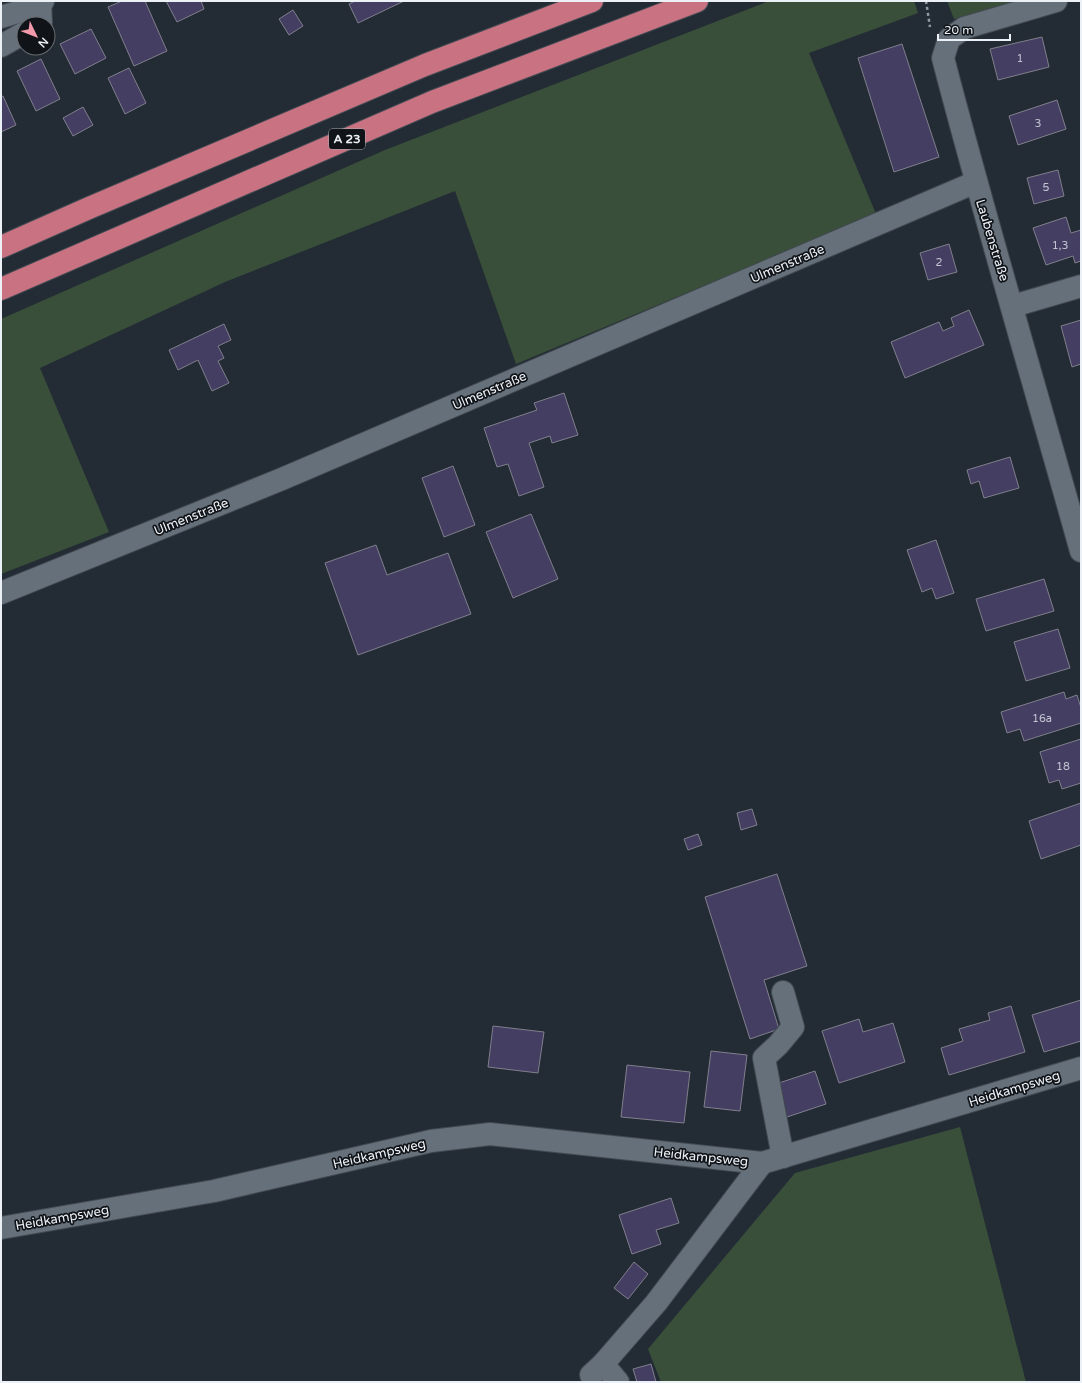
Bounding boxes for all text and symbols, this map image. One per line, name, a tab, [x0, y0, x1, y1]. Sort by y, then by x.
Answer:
north arrow	[16, 16, 56, 56]
scale bar	[938, 16, 1010, 42]
text: 20 m	[944, 23, 973, 37]
text: N	[35, 35, 51, 50]
house number: 1	[1017, 52, 1023, 65]
house number: 3	[1035, 117, 1042, 130]
road number: A 23	[329, 129, 365, 149]
house number: 5	[1043, 181, 1050, 194]
street label: Laubenstraße	[972, 197, 1012, 283]
house number: 1,3	[1052, 239, 1068, 252]
street label: Ulmenstraße	[748, 241, 827, 287]
house number: 2	[936, 256, 943, 269]
street label: Ulmenstraße	[450, 368, 529, 414]
street label: Ulmenstraße	[152, 495, 231, 539]
house number: 16a	[1032, 712, 1052, 725]
house number: 18	[1056, 760, 1070, 773]
street label: Heidkampsweg	[967, 1067, 1062, 1110]
street label: Heidkampsweg	[331, 1136, 427, 1172]
street label: Heidkampsweg	[653, 1144, 749, 1170]
street label: Heidkampsweg	[14, 1202, 110, 1234]

